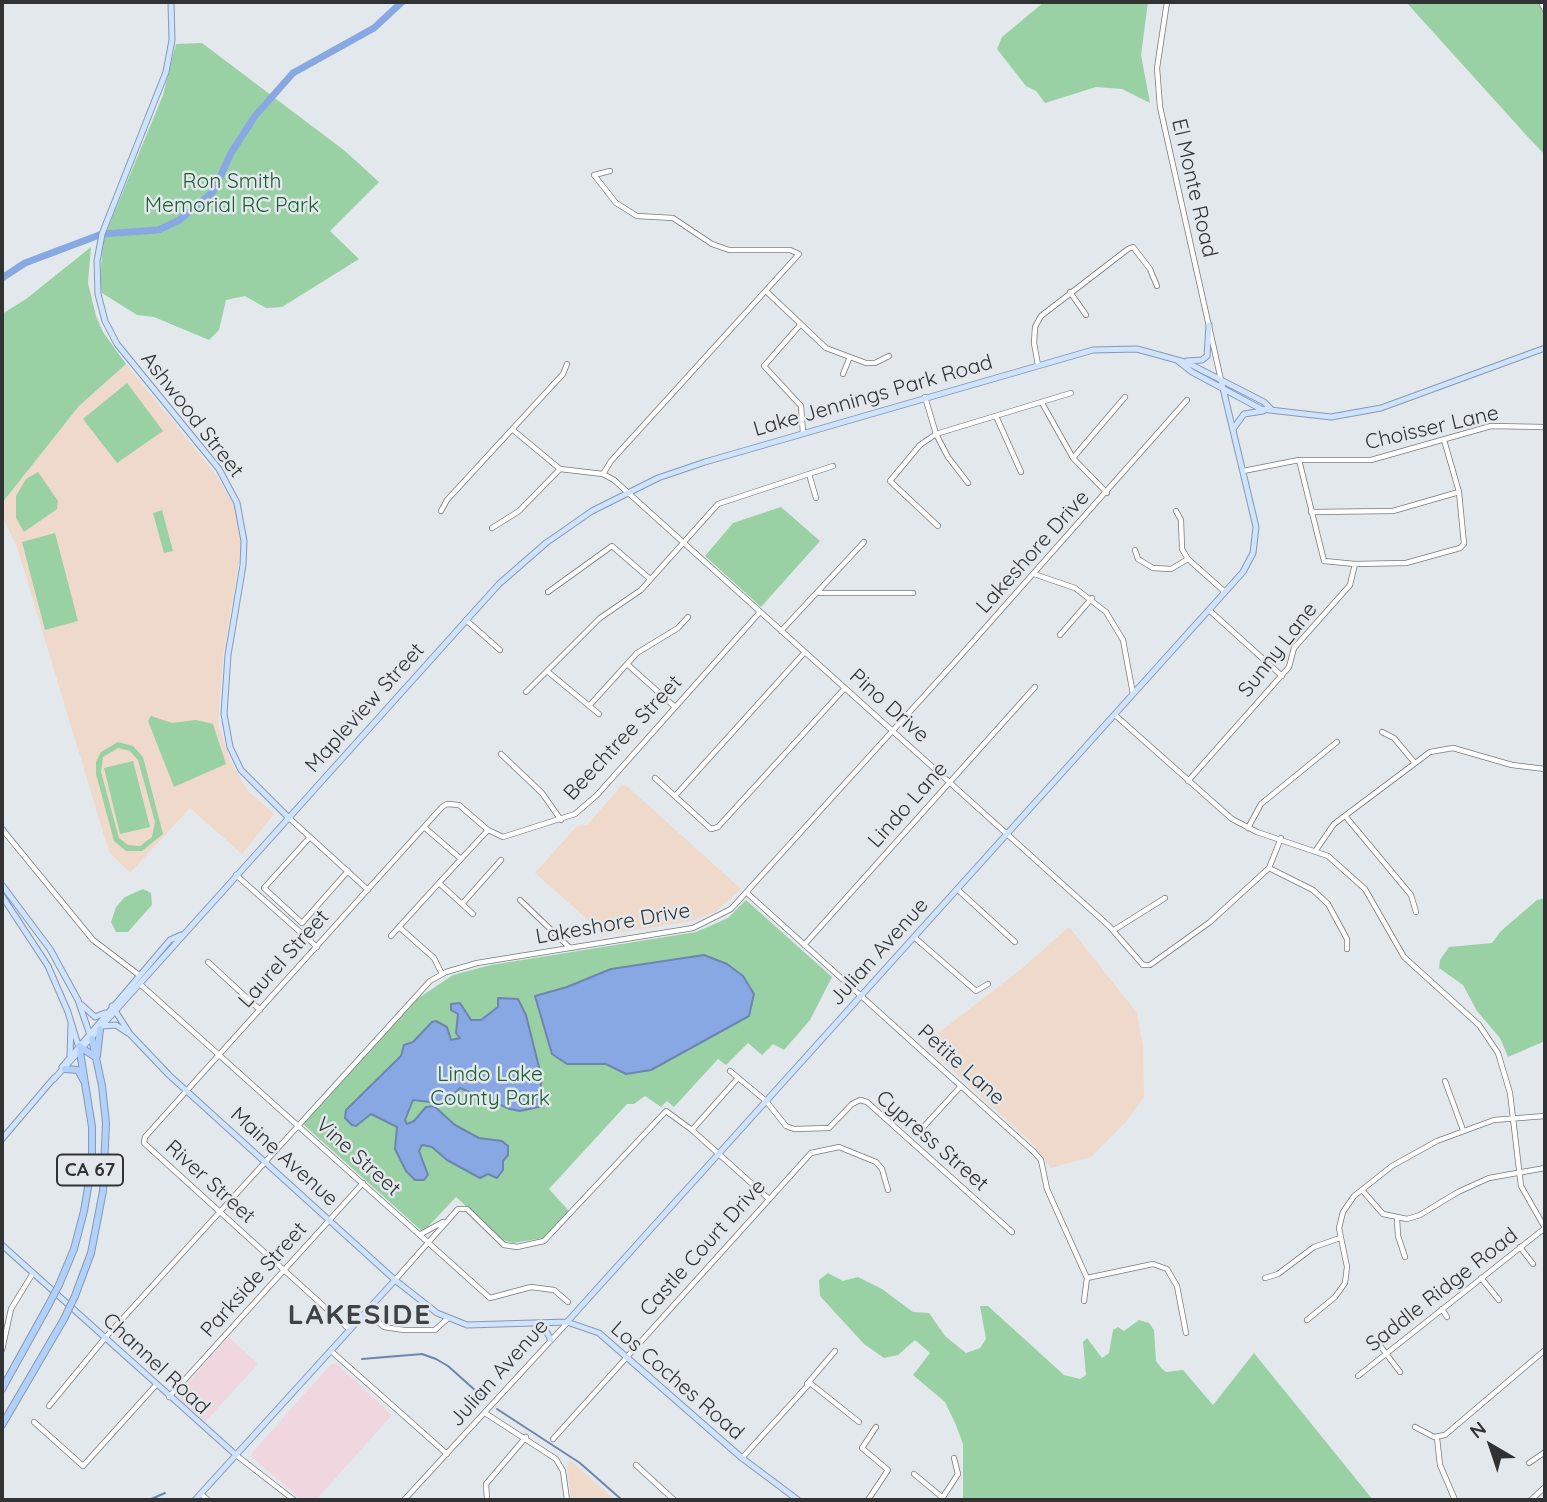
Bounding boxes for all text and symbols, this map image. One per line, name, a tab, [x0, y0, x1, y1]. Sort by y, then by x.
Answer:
street label: El Monte Road	[1166, 116, 1222, 260]
park label: Ron Smith Memorial RC Park	[145, 169, 319, 219]
street label: Ashwood Street	[135, 347, 249, 483]
street label: Lake Jennings Park Road	[750, 350, 996, 442]
street label: Choisser Lane	[1363, 400, 1501, 456]
street label: Lakeshore Drive	[971, 485, 1095, 619]
street label: Sunny Lane	[1233, 598, 1323, 702]
street label: Mapleview Street	[300, 638, 430, 778]
street label: Pino Drive	[844, 664, 934, 748]
street label: Beechtree Street	[559, 670, 687, 806]
street label: Lindo Lane	[863, 757, 953, 853]
street label: Julian Avenue	[824, 893, 934, 1011]
street label: Lakeshore Drive	[534, 898, 692, 950]
street label: Laurel Street	[233, 905, 335, 1013]
street label: Petite Lane	[912, 1019, 1010, 1111]
park label: Lindo Lake County Park	[430, 1062, 550, 1112]
street label: Cypress Street	[871, 1085, 993, 1197]
street label: Maine Avenue	[225, 1102, 343, 1212]
street label: Vine Street	[310, 1112, 406, 1202]
street label: River Street	[160, 1135, 260, 1229]
road number: CA 67	[57, 1154, 123, 1186]
street label: Castle Court Drive	[635, 1174, 771, 1322]
street label: Parkside Street	[196, 1217, 312, 1343]
street label: Saddle Ridge Road	[1361, 1223, 1523, 1357]
district label: LAKESIDE	[289, 1299, 431, 1333]
street label: Channel Road	[97, 1308, 215, 1420]
street label: Julian Avenue	[444, 1314, 554, 1432]
street label: Los Coches Road	[605, 1316, 749, 1446]
north arrow	[1456, 1411, 1526, 1481]
text: N	[1465, 1416, 1491, 1443]

